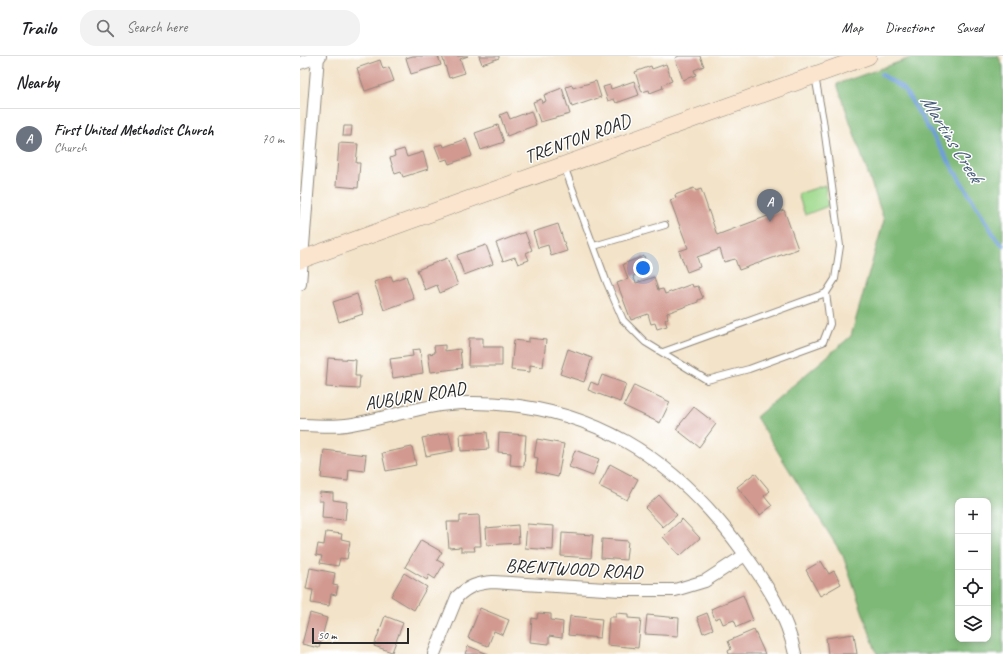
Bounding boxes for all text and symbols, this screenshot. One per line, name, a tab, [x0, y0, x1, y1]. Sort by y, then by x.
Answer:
search box	[80, 10, 360, 46]
text: Trailo	[20, 16, 56, 40]
icon: search	[94, 17, 116, 39]
text: Search here	[126, 18, 188, 37]
text: Map	[842, 19, 863, 36]
text: Directions	[885, 19, 934, 36]
text: Saved	[956, 19, 983, 36]
text: Nearby	[16, 72, 59, 93]
water label: Martins Creek	[915, 90, 990, 190]
street label: TRENTON ROAD	[521, 108, 635, 169]
text: First United Methodist Church	[54, 121, 214, 140]
text: A	[26, 131, 32, 147]
text: 70 m	[262, 131, 284, 147]
text: Church	[54, 140, 87, 156]
pin: A	[757, 189, 783, 222]
your location	[633, 258, 653, 278]
street label: AUBURN ROAD	[363, 376, 469, 416]
map controls	[955, 498, 991, 642]
button: +	[955, 498, 991, 534]
button: −	[955, 534, 991, 570]
street label: BRENTWOOD ROAD	[505, 553, 645, 585]
button: locate	[955, 570, 991, 606]
button: layers	[955, 606, 991, 642]
scale bar	[312, 626, 409, 645]
text: 50 m	[318, 628, 337, 642]

